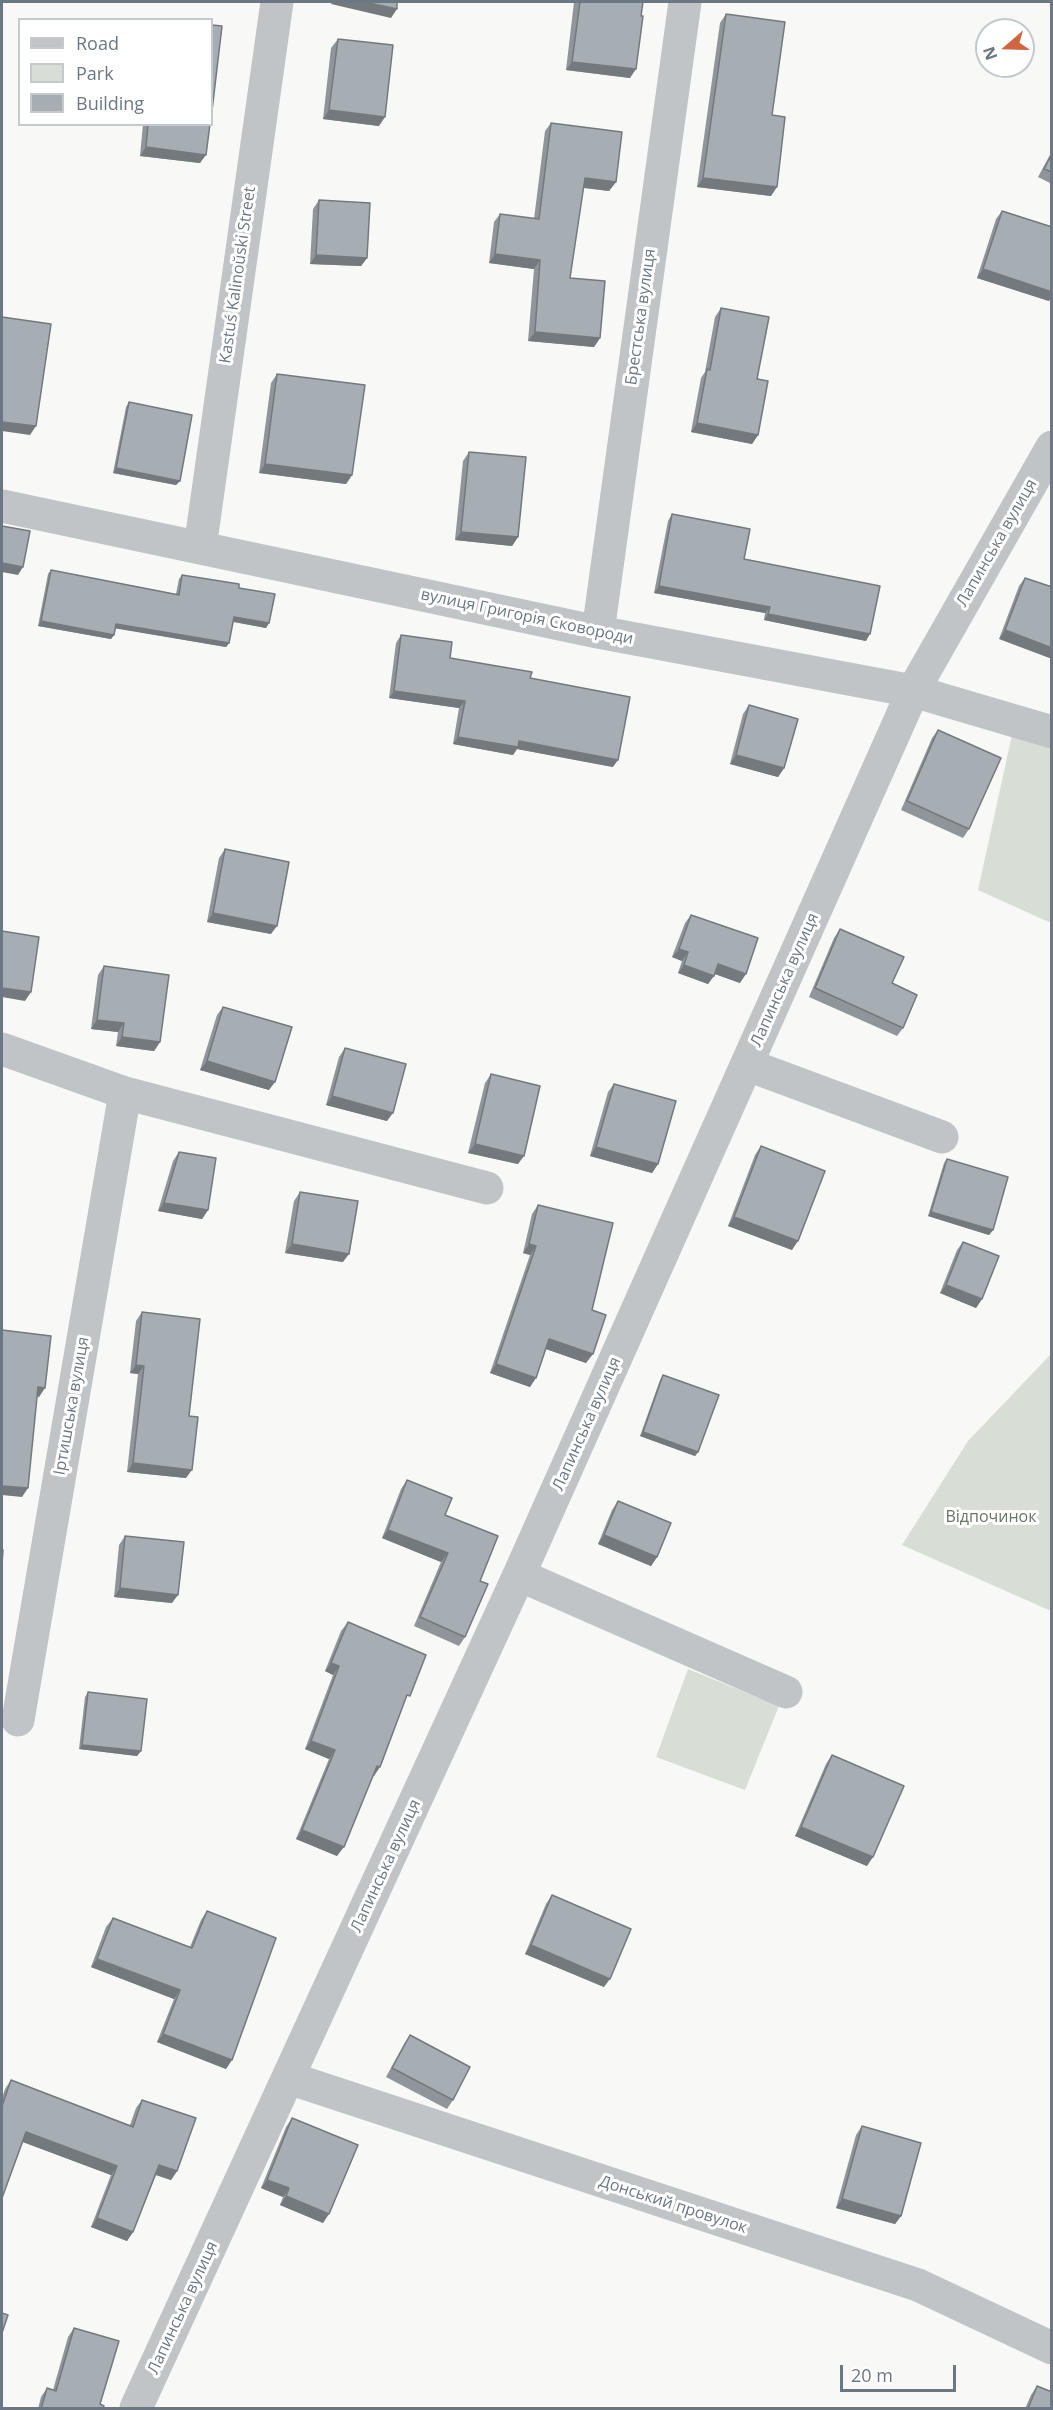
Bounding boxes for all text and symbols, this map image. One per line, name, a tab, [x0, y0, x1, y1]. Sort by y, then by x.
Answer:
legend	[18, 18, 213, 126]
north arrow	[975, 18, 1035, 78]
text: Road	[76, 31, 119, 55]
text: N	[977, 44, 1003, 63]
text: Park	[76, 61, 114, 85]
text: Building	[76, 91, 144, 115]
street label: Kastuś Kalinoŭski Street	[216, 185, 260, 365]
street label: Брестська вулиця	[622, 248, 660, 386]
street label: Лапинська вулиця	[953, 476, 1041, 610]
street label: вулиця Григорія Сковороди	[419, 585, 635, 649]
street label: Лапинська вулиця	[747, 910, 823, 1050]
street label: Іртишська вулиця	[50, 1335, 94, 1477]
street label: Лапинська вулиця	[549, 1354, 625, 1494]
park label: Відпочинок	[945, 1507, 1037, 1527]
street label: Лапинська вулиця	[347, 1797, 425, 1935]
street label: Донський провулок	[597, 2172, 749, 2238]
street label: Лапинська вулиця	[144, 2239, 222, 2377]
scale bar	[843, 2353, 958, 2391]
text: 20 m	[851, 2363, 893, 2387]

